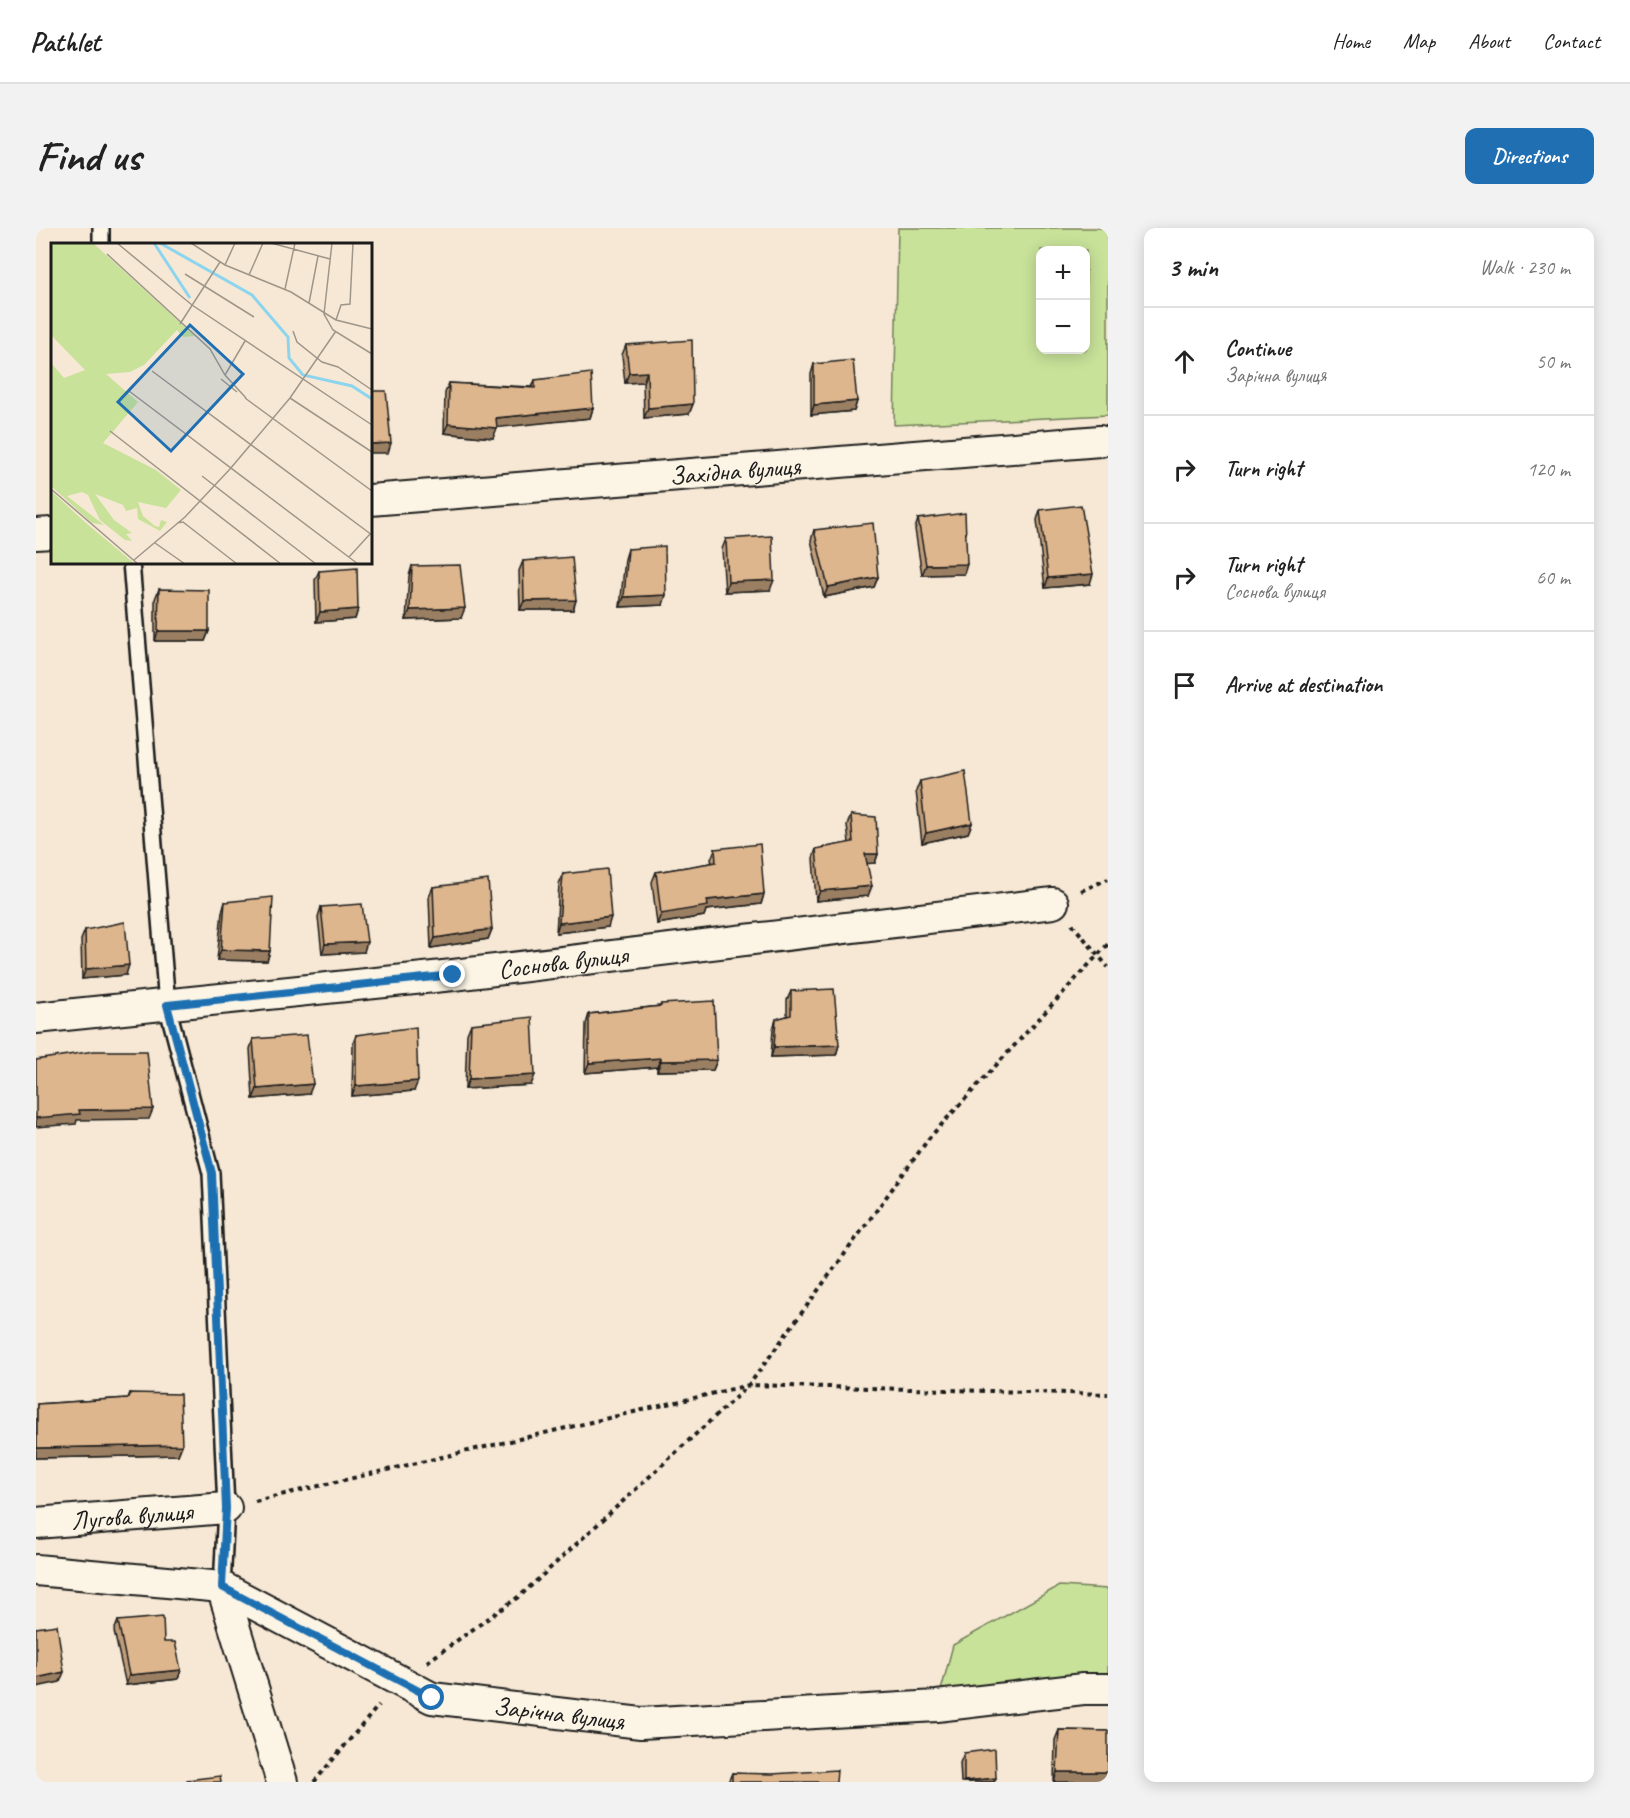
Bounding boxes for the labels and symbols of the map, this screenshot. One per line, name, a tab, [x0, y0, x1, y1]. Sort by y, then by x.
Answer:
inset map	[51, 243, 372, 564]
street label: Західна вулиця	[668, 449, 803, 493]
street label: Соснова вулиця	[497, 938, 632, 986]
route end	[439, 961, 465, 987]
street label: Лугова вулиця	[70, 1495, 196, 1537]
route start	[418, 1684, 444, 1710]
street label: Зарічна вулиця	[491, 1689, 628, 1738]

